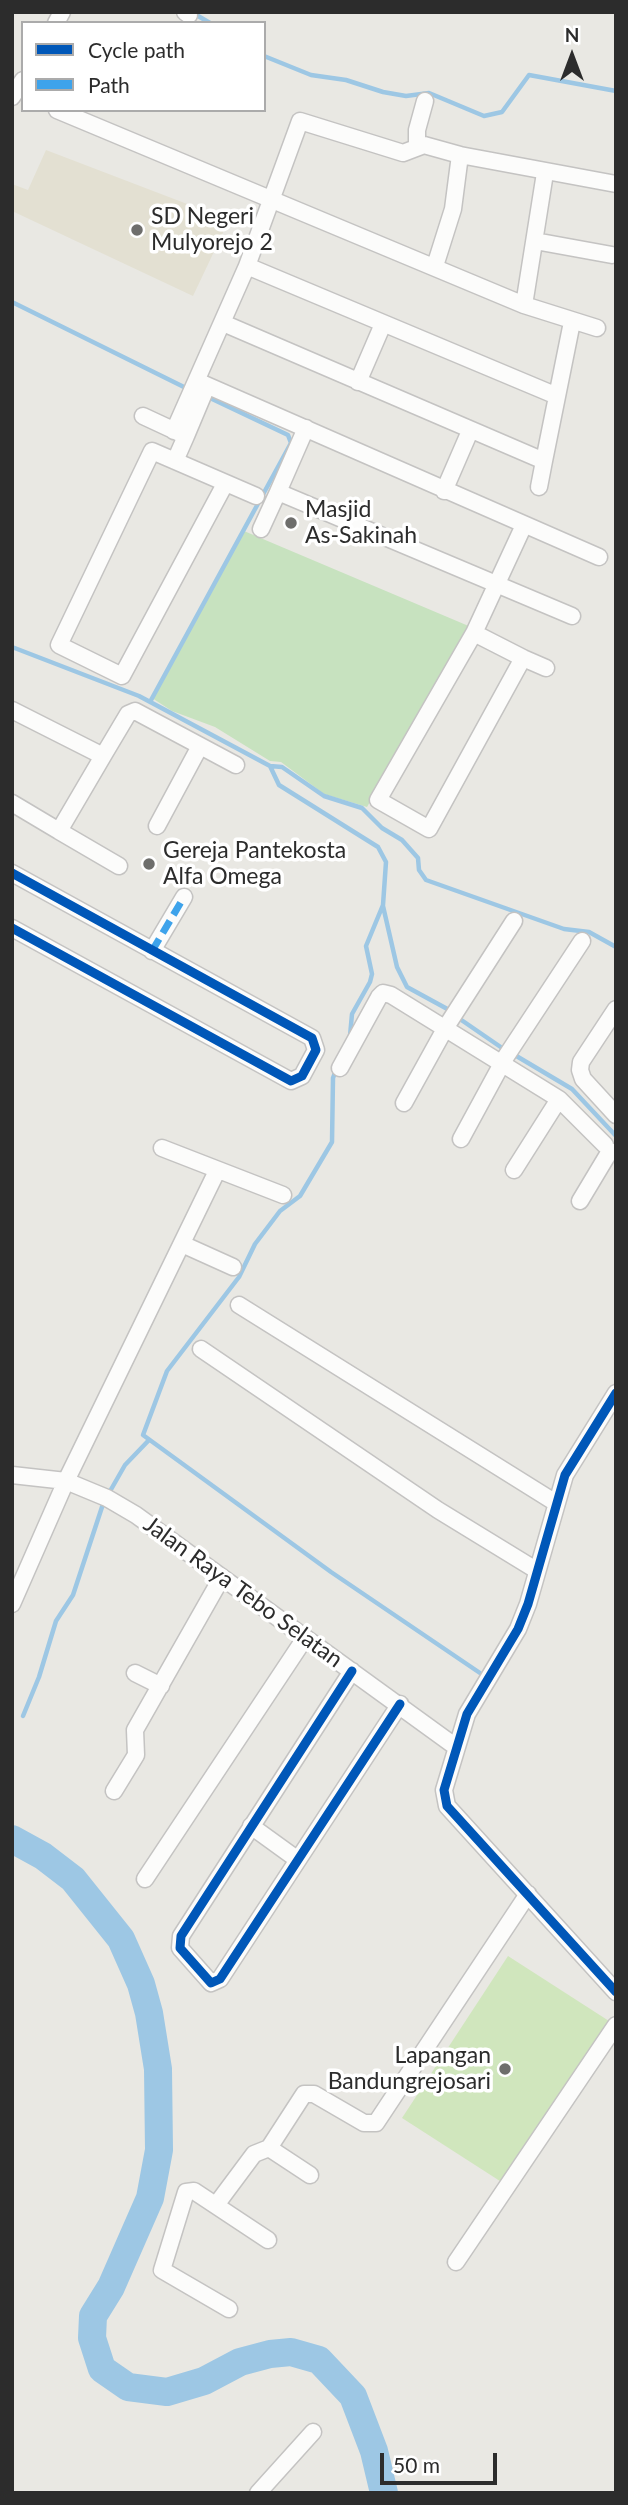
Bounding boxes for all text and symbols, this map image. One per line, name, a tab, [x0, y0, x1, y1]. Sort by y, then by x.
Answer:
legend	[21, 21, 266, 112]
north arrow	[537, 21, 607, 91]
text: N	[565, 23, 579, 46]
text: Cycle path	[88, 37, 185, 62]
text: Path	[88, 72, 130, 97]
place label: SD Negeri Mulyorejo 2	[151, 203, 273, 257]
marker: SD Negeri Mulyorejo 2	[129, 222, 145, 238]
place label: Masjid As-Sakinah	[305, 496, 417, 550]
marker: Masjid As-Sakinah	[283, 515, 299, 531]
place label: Gereja Pantekosta Alfa Omega	[163, 837, 346, 891]
marker: Gereja Pantekosta Alfa Omega	[141, 856, 157, 872]
street label: Jalan Raya Tebo Selatan	[138, 1511, 348, 1673]
place label: Lapangan Bandungrejosari	[328, 2042, 491, 2096]
marker: Lapangan Bandungrejosari	[497, 2061, 513, 2077]
scale bar	[383, 2438, 500, 2482]
text: 50 m	[393, 2452, 440, 2477]

